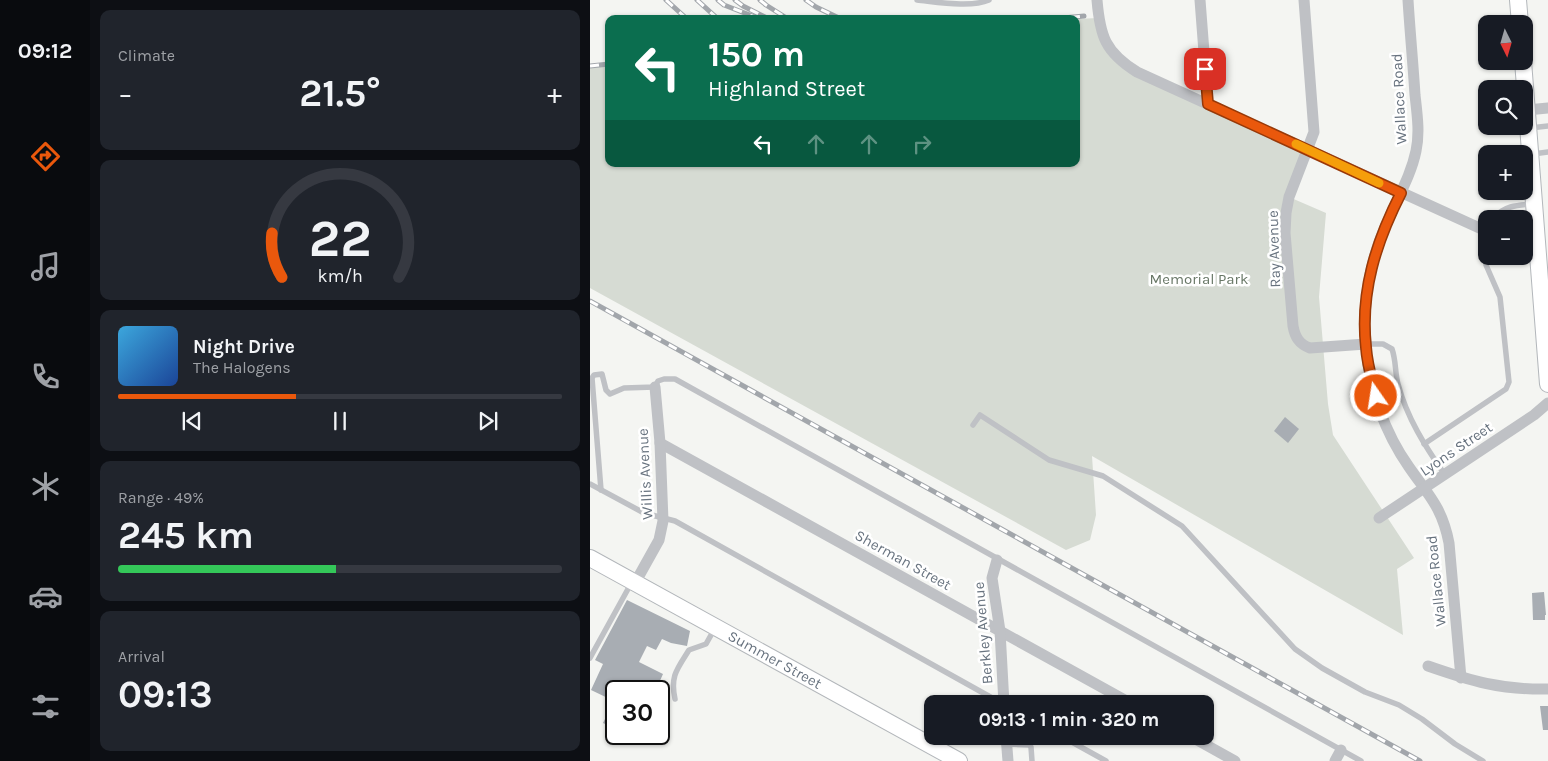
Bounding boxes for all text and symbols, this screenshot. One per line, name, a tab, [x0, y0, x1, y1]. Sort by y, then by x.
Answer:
north arrow	[1478, 15, 1532, 70]
map controls	[1478, 15, 1533, 265]
text: 150 m	[708, 34, 805, 75]
icon: left	[625, 35, 690, 100]
text: 09:12	[18, 38, 72, 64]
text: Climate	[118, 46, 175, 65]
pin	[1184, 48, 1226, 90]
street label: Wallace Road	[1388, 53, 1410, 145]
icon: arrive	[1191, 55, 1219, 83]
text: 21.5°	[299, 71, 381, 116]
text: Highland Street	[708, 76, 865, 102]
text: −	[118, 77, 133, 110]
text: +	[547, 77, 562, 110]
button: search	[1478, 80, 1533, 135]
icon: left	[749, 130, 777, 158]
icon: ahead	[802, 130, 830, 158]
icon: ahead	[855, 130, 883, 158]
icon: right	[908, 130, 936, 158]
icon: directions	[28, 139, 63, 174]
button: +	[1478, 145, 1533, 200]
text: 22	[309, 208, 371, 269]
street label: Ray Avenue	[1264, 210, 1284, 288]
button: −	[1478, 210, 1533, 265]
icon: music	[28, 249, 63, 284]
text: km/h	[317, 266, 363, 287]
park label: Memorial Park	[1150, 270, 1248, 288]
text: Night Drive	[193, 336, 295, 358]
text: The Halogens	[193, 358, 291, 377]
icon: phone	[28, 359, 63, 394]
position arrow	[1349, 369, 1401, 421]
icon: previous	[178, 407, 206, 435]
icon: pause	[326, 407, 354, 435]
icon: next	[474, 407, 502, 435]
street label: Lyons Street	[1416, 418, 1496, 480]
street label: Willis Avenue	[634, 428, 656, 520]
icon: climate	[28, 469, 63, 504]
text: Range · 49%	[118, 488, 204, 507]
text: 245 km	[118, 513, 254, 558]
street label: Sherman Street	[852, 526, 955, 594]
street label: Wallace Road	[1422, 535, 1450, 627]
icon: car	[28, 579, 63, 614]
street label: Berkley Avenue	[970, 581, 996, 685]
street label: Summer Street	[725, 627, 825, 693]
text: Arrival	[118, 647, 165, 666]
text: 09:13	[118, 672, 213, 717]
speed limit sign: 30	[605, 680, 670, 745]
icon: filters	[28, 689, 63, 724]
text: 09:13 · 1 min · 320 m	[979, 709, 1159, 731]

